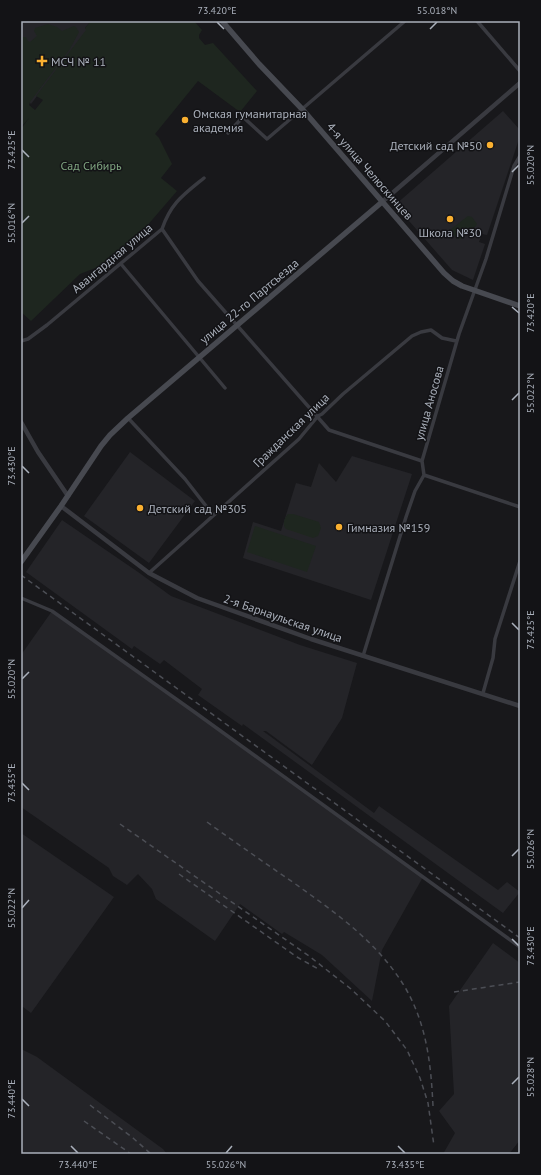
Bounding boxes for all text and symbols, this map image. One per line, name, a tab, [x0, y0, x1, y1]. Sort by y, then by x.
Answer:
text: 73.420°E	[198, 4, 237, 17]
text: 55.018°N	[417, 4, 457, 17]
place label: МСЧ № 11	[51, 54, 106, 69]
marker: МСЧ № 11	[36, 55, 48, 67]
place label: Омская гуманитарная академия	[193, 106, 307, 135]
marker: Омская гуманитарная академия	[180, 115, 190, 125]
street label: 4-я улица Челюскинцев	[324, 119, 416, 223]
text: 73.425°E	[5, 131, 18, 170]
place label: Детский сад №50	[390, 138, 482, 153]
marker: Детский сад №50	[485, 140, 495, 150]
text: 55.020°N	[524, 145, 537, 185]
park label: Сад Сибирь	[61, 158, 122, 173]
text: 55.016°N	[5, 203, 18, 243]
marker: Школа №30	[445, 214, 455, 224]
street label: Авангардная улица	[69, 220, 155, 296]
place label: Школа №30	[418, 225, 482, 240]
street label: улица 22-го Партсъезда	[196, 255, 302, 347]
text: 73.420°E	[524, 294, 537, 333]
street label: улица Аносова	[411, 364, 447, 442]
text: 55.022°N	[524, 373, 537, 413]
street label: Гражданская улица	[250, 390, 332, 470]
text: 73.430°E	[5, 447, 18, 486]
place label: Детский сад №305	[148, 501, 247, 516]
marker: Детский сад №305	[135, 503, 145, 513]
place label: Гимназия №159	[347, 520, 430, 535]
marker: Гимназия №159	[334, 522, 344, 532]
street label: 2-я Барнаульская улица	[222, 591, 344, 645]
text: 73.425°E	[524, 611, 537, 650]
text: 55.020°N	[5, 659, 18, 699]
text: 73.435°E	[5, 764, 18, 803]
text: 55.026°N	[524, 829, 537, 869]
text: 55.022°N	[5, 888, 18, 928]
text: 73.430°E	[524, 927, 537, 966]
text: 55.028°N	[524, 1057, 537, 1097]
text: 73.440°E	[5, 1080, 18, 1119]
text: 73.440°E	[59, 1158, 98, 1171]
text: 55.026°N	[206, 1158, 246, 1171]
text: 73.435°E	[386, 1158, 425, 1171]

